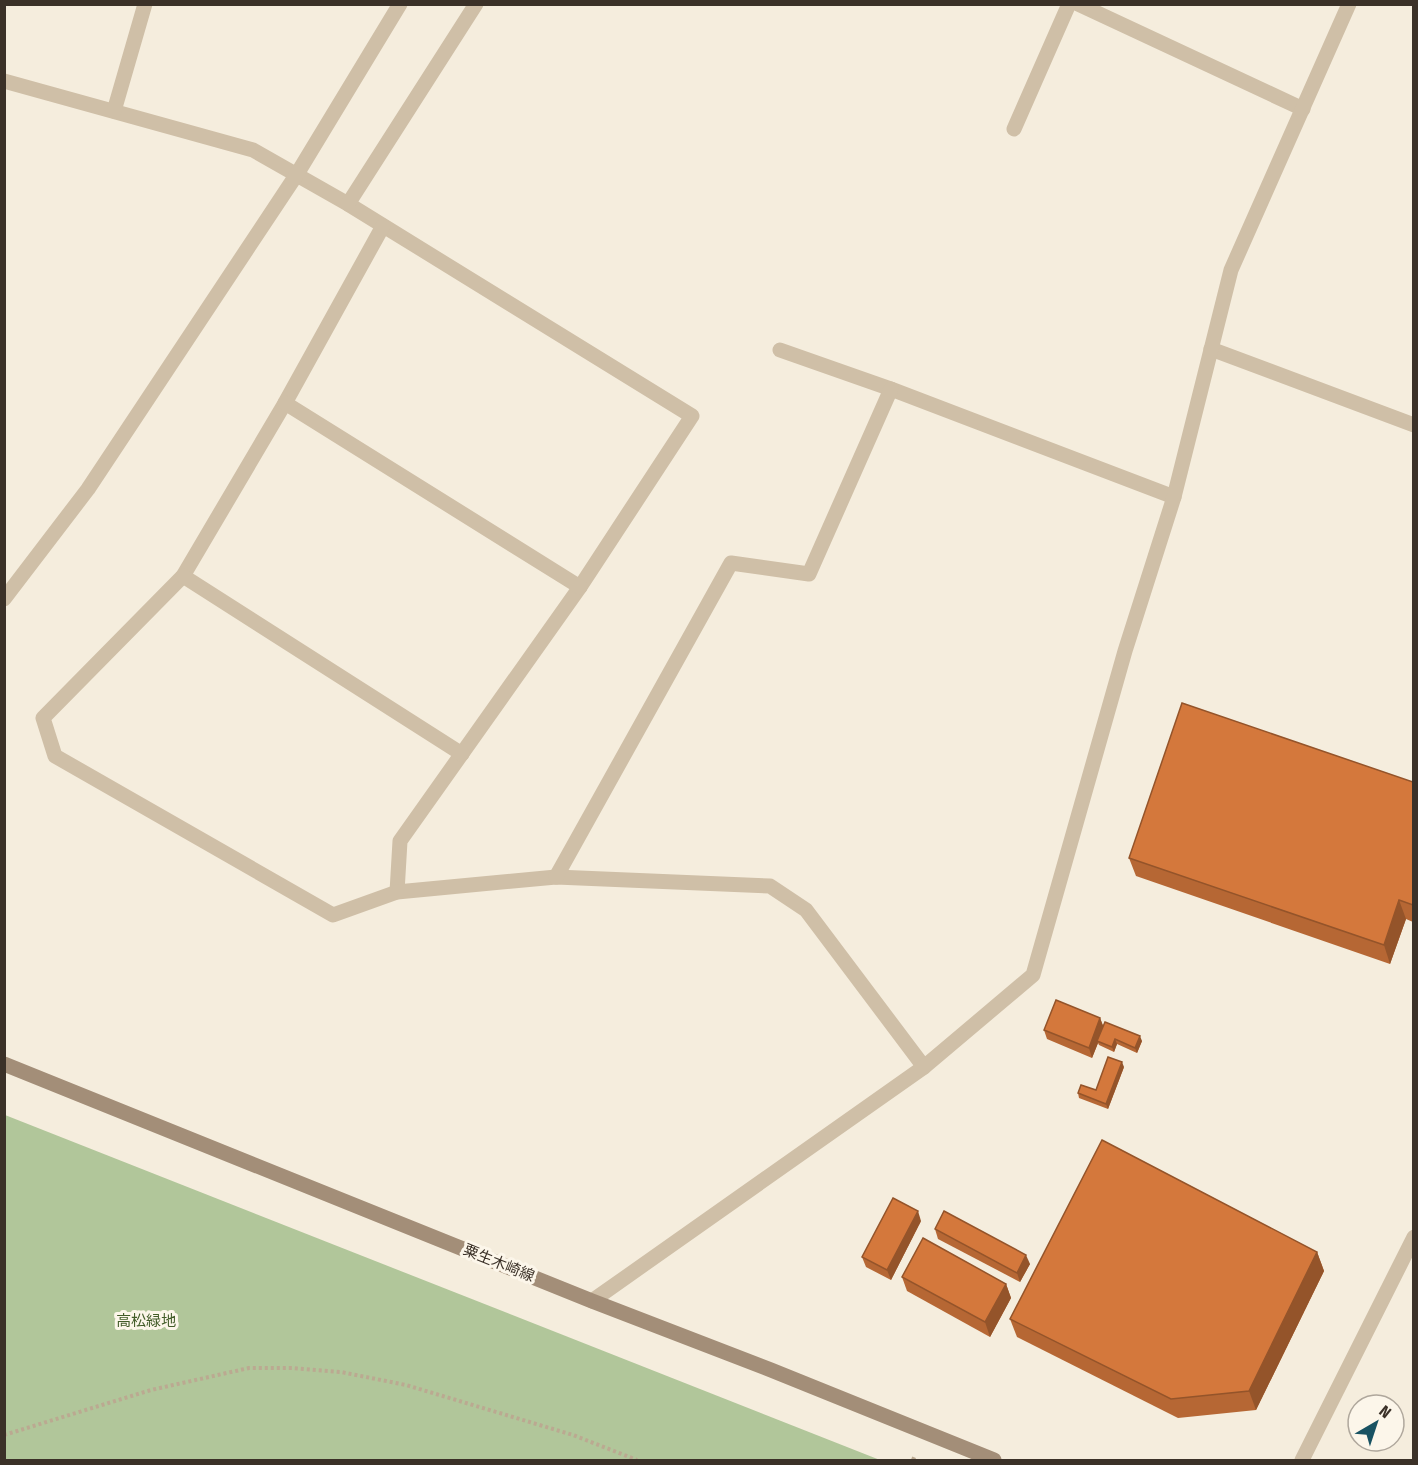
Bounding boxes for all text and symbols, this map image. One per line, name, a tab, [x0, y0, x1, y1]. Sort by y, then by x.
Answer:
street label: 粟生木崎線	[461, 1241, 537, 1285]
park label: 高松緑地	[116, 1312, 176, 1330]
north arrow	[1346, 1393, 1406, 1453]
text: N	[1375, 1401, 1395, 1422]

